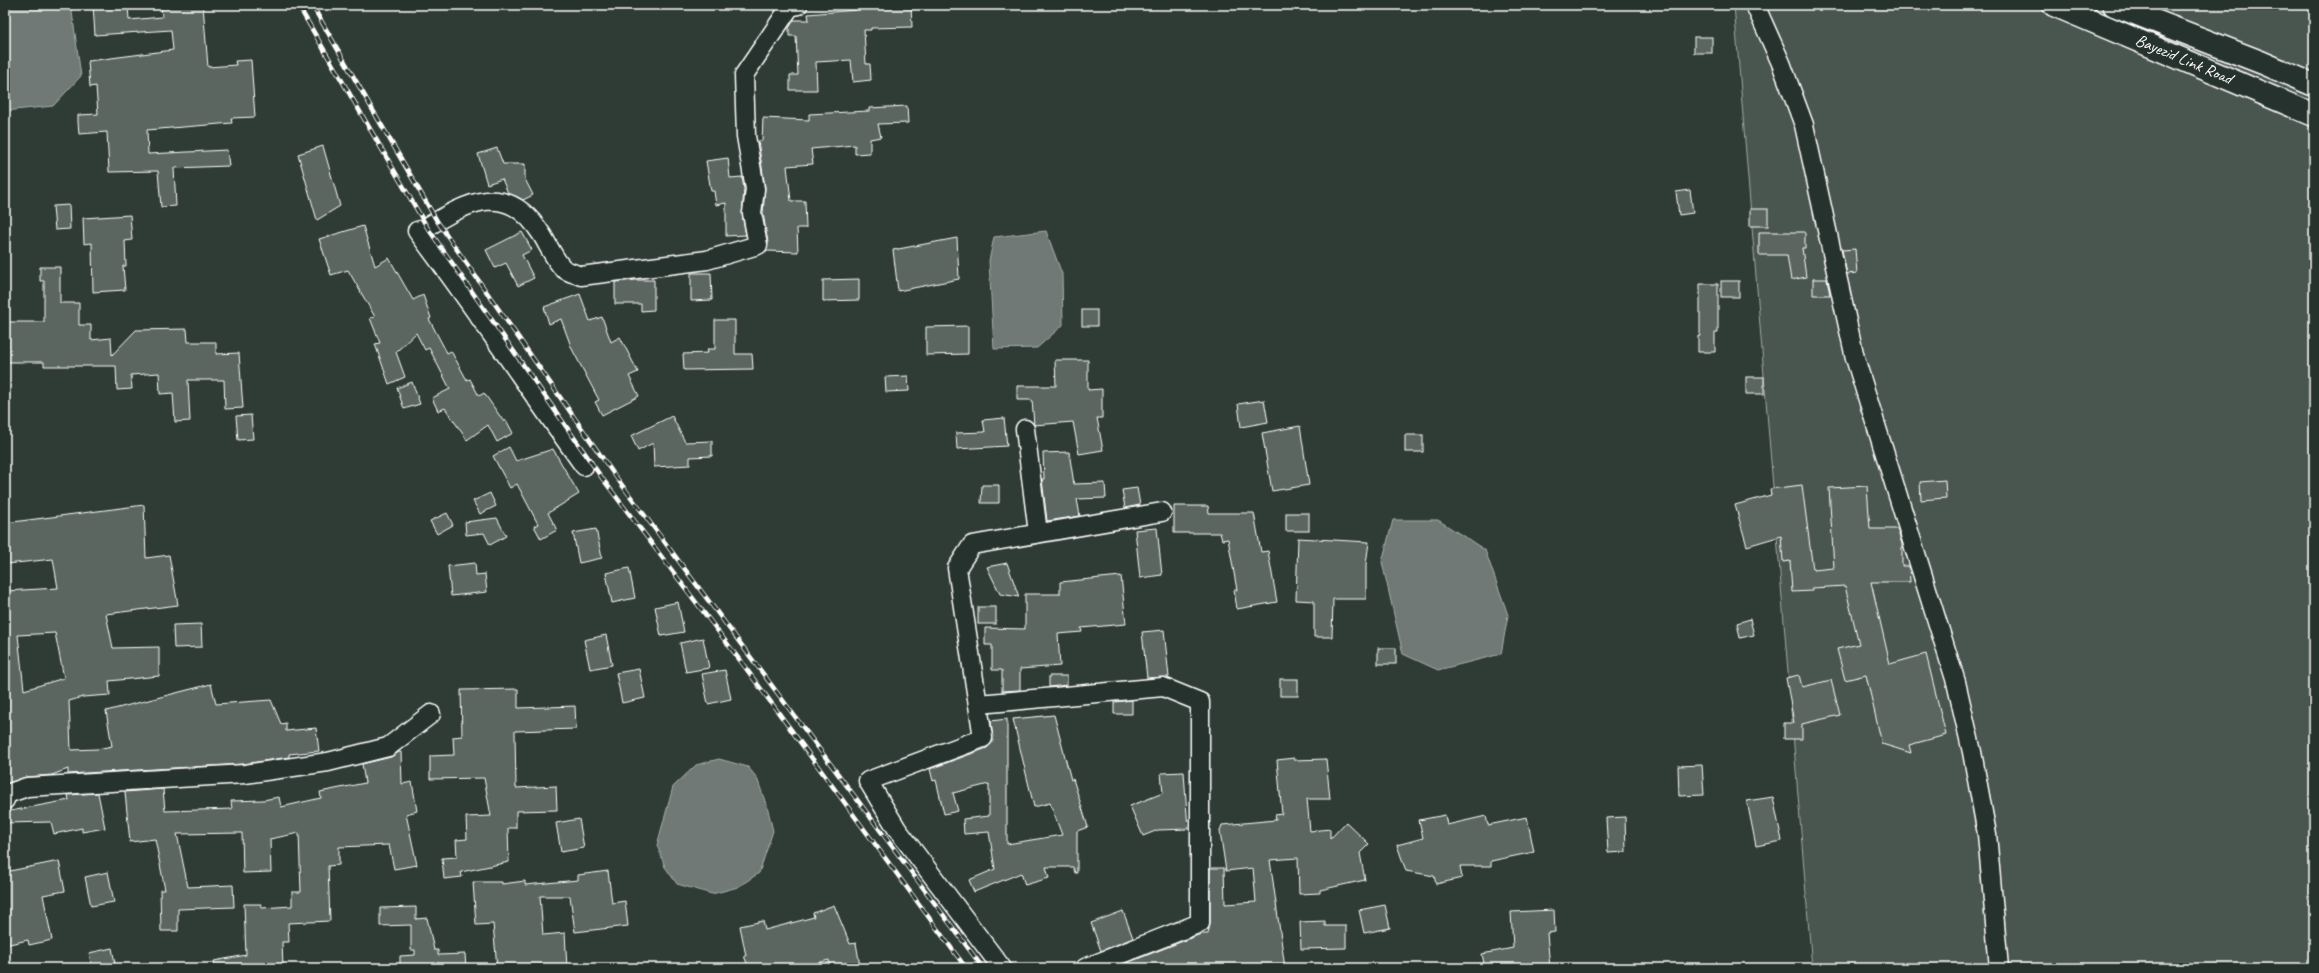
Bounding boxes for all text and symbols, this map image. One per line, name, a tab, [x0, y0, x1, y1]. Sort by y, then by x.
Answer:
street label: Bayezid Link Road	[2132, 29, 2238, 90]

